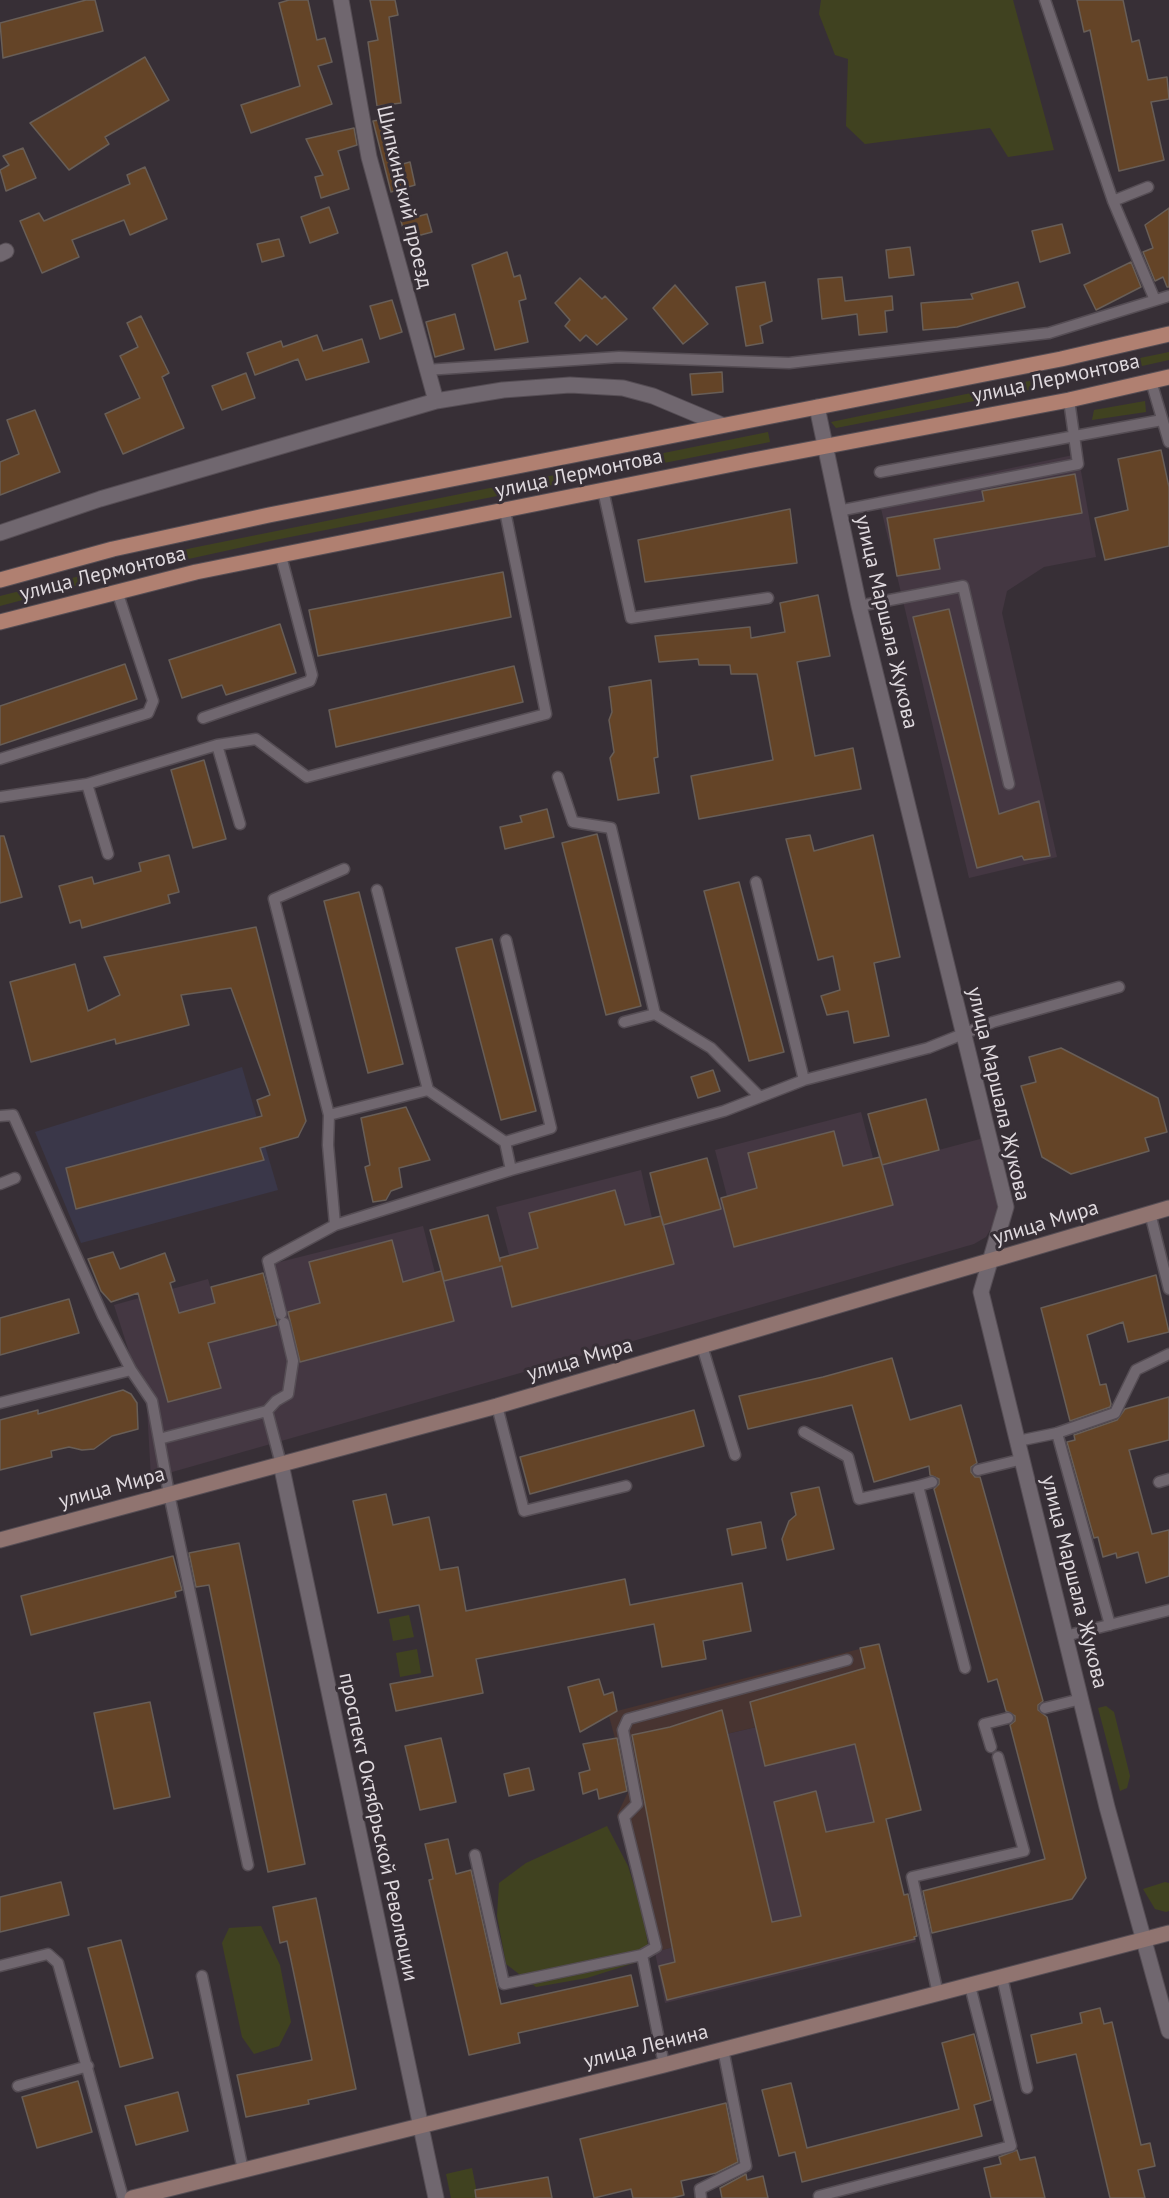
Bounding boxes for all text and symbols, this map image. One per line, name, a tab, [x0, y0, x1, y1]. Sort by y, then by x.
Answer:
street label: Шипкинский проезд	[371, 103, 437, 291]
street label: улица Лермонтова	[970, 349, 1142, 409]
street label: улица Лермонтова	[493, 444, 665, 504]
street label: улица Маршала Жукова	[849, 513, 923, 731]
street label: улица Лермонтова	[17, 541, 189, 607]
street label: улица Маршала Жукова	[961, 985, 1035, 1203]
street label: улица Мира	[990, 1195, 1102, 1251]
street label: улица Мира	[524, 1333, 636, 1387]
street label: улица Мира	[56, 1462, 168, 1514]
street label: улица Маршала Жукова	[1035, 1473, 1113, 1691]
street label: проспект Октябрьской Революции	[333, 1670, 423, 1984]
street label: улица Ленина	[581, 2019, 711, 2075]

